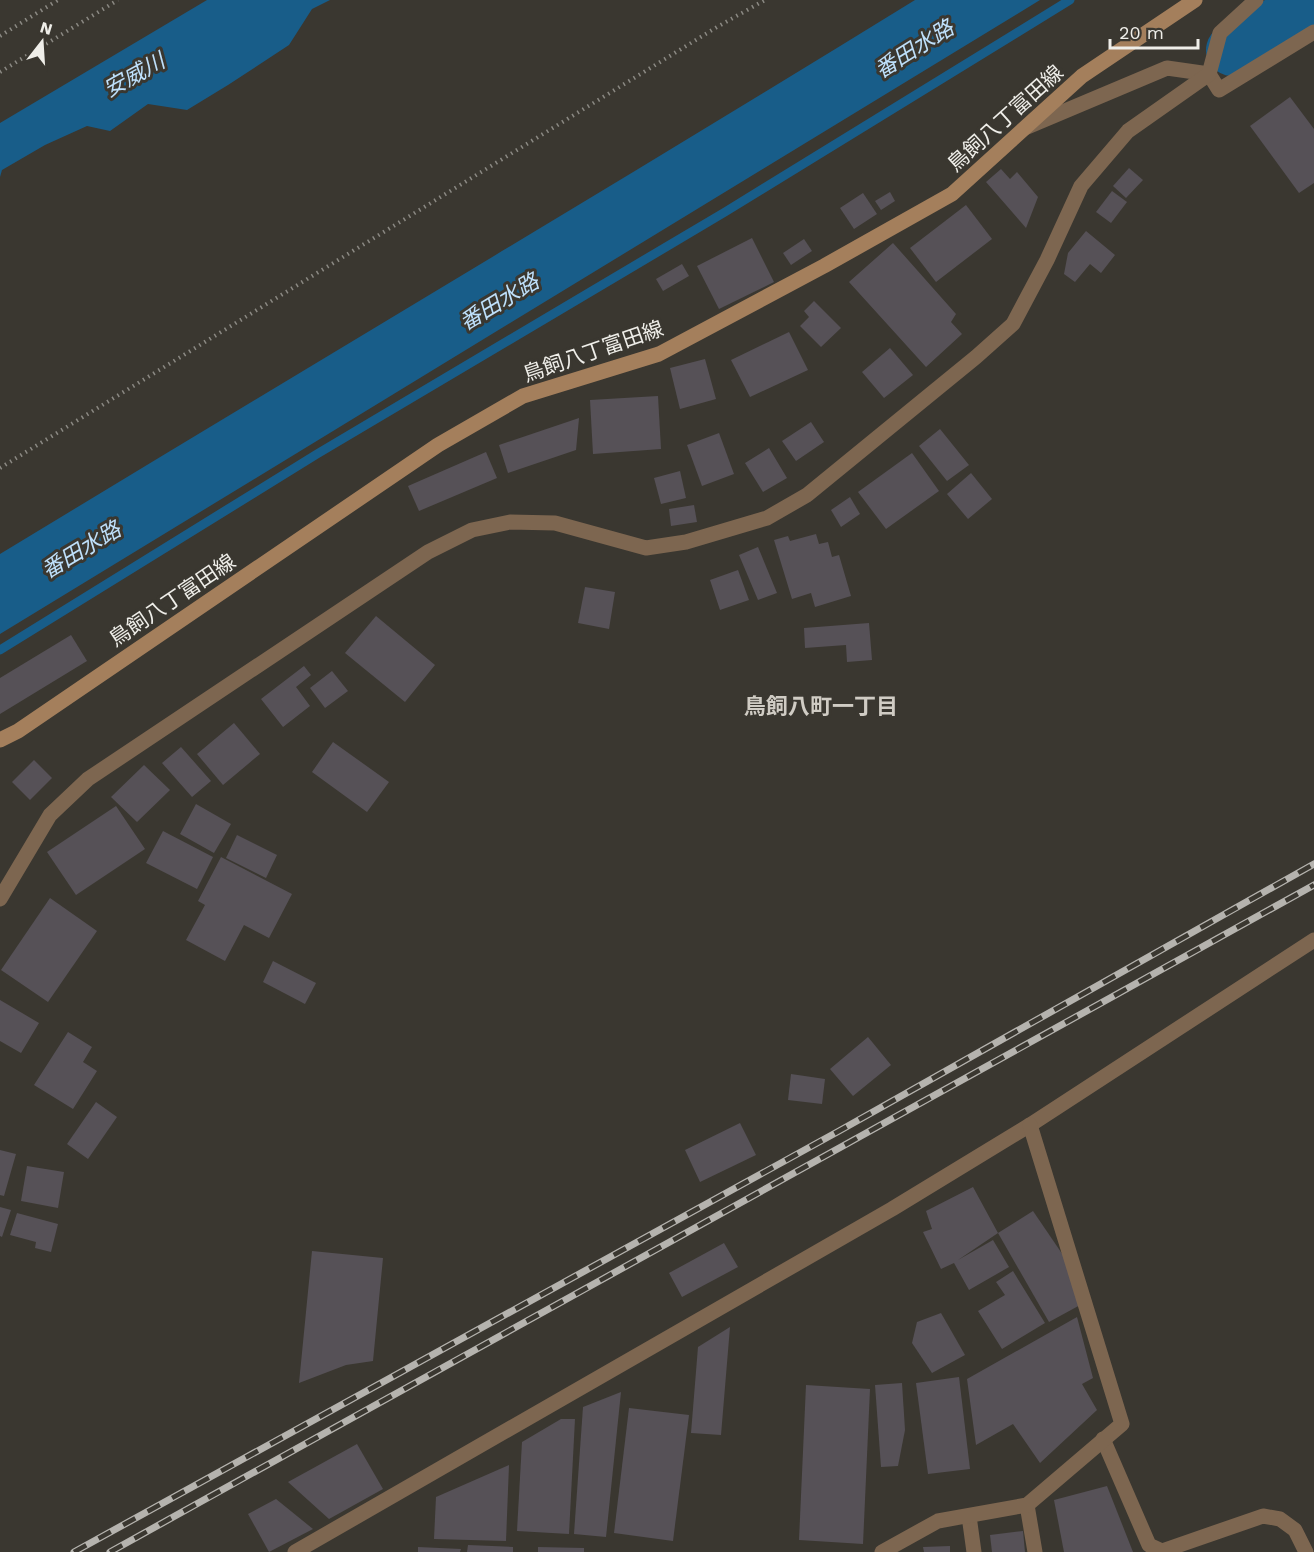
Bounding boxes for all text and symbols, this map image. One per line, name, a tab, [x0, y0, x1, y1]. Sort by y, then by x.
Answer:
north arrow	[12, 12, 72, 72]
scale bar	[1110, 12, 1198, 50]
water label: 番田水路	[870, 14, 960, 83]
text: N	[38, 17, 55, 39]
text: 20 m	[1119, 22, 1164, 43]
water label: 安威川	[99, 47, 171, 102]
street label: 鳥飼八丁富田線	[942, 60, 1068, 176]
water label: 番田水路	[455, 268, 545, 335]
street label: 鳥飼八丁富田線	[519, 315, 667, 387]
water label: 番田水路	[37, 516, 127, 583]
street label: 鳥飼八丁富田線	[104, 549, 240, 651]
district label: 鳥飼八町一丁目	[744, 694, 898, 719]

